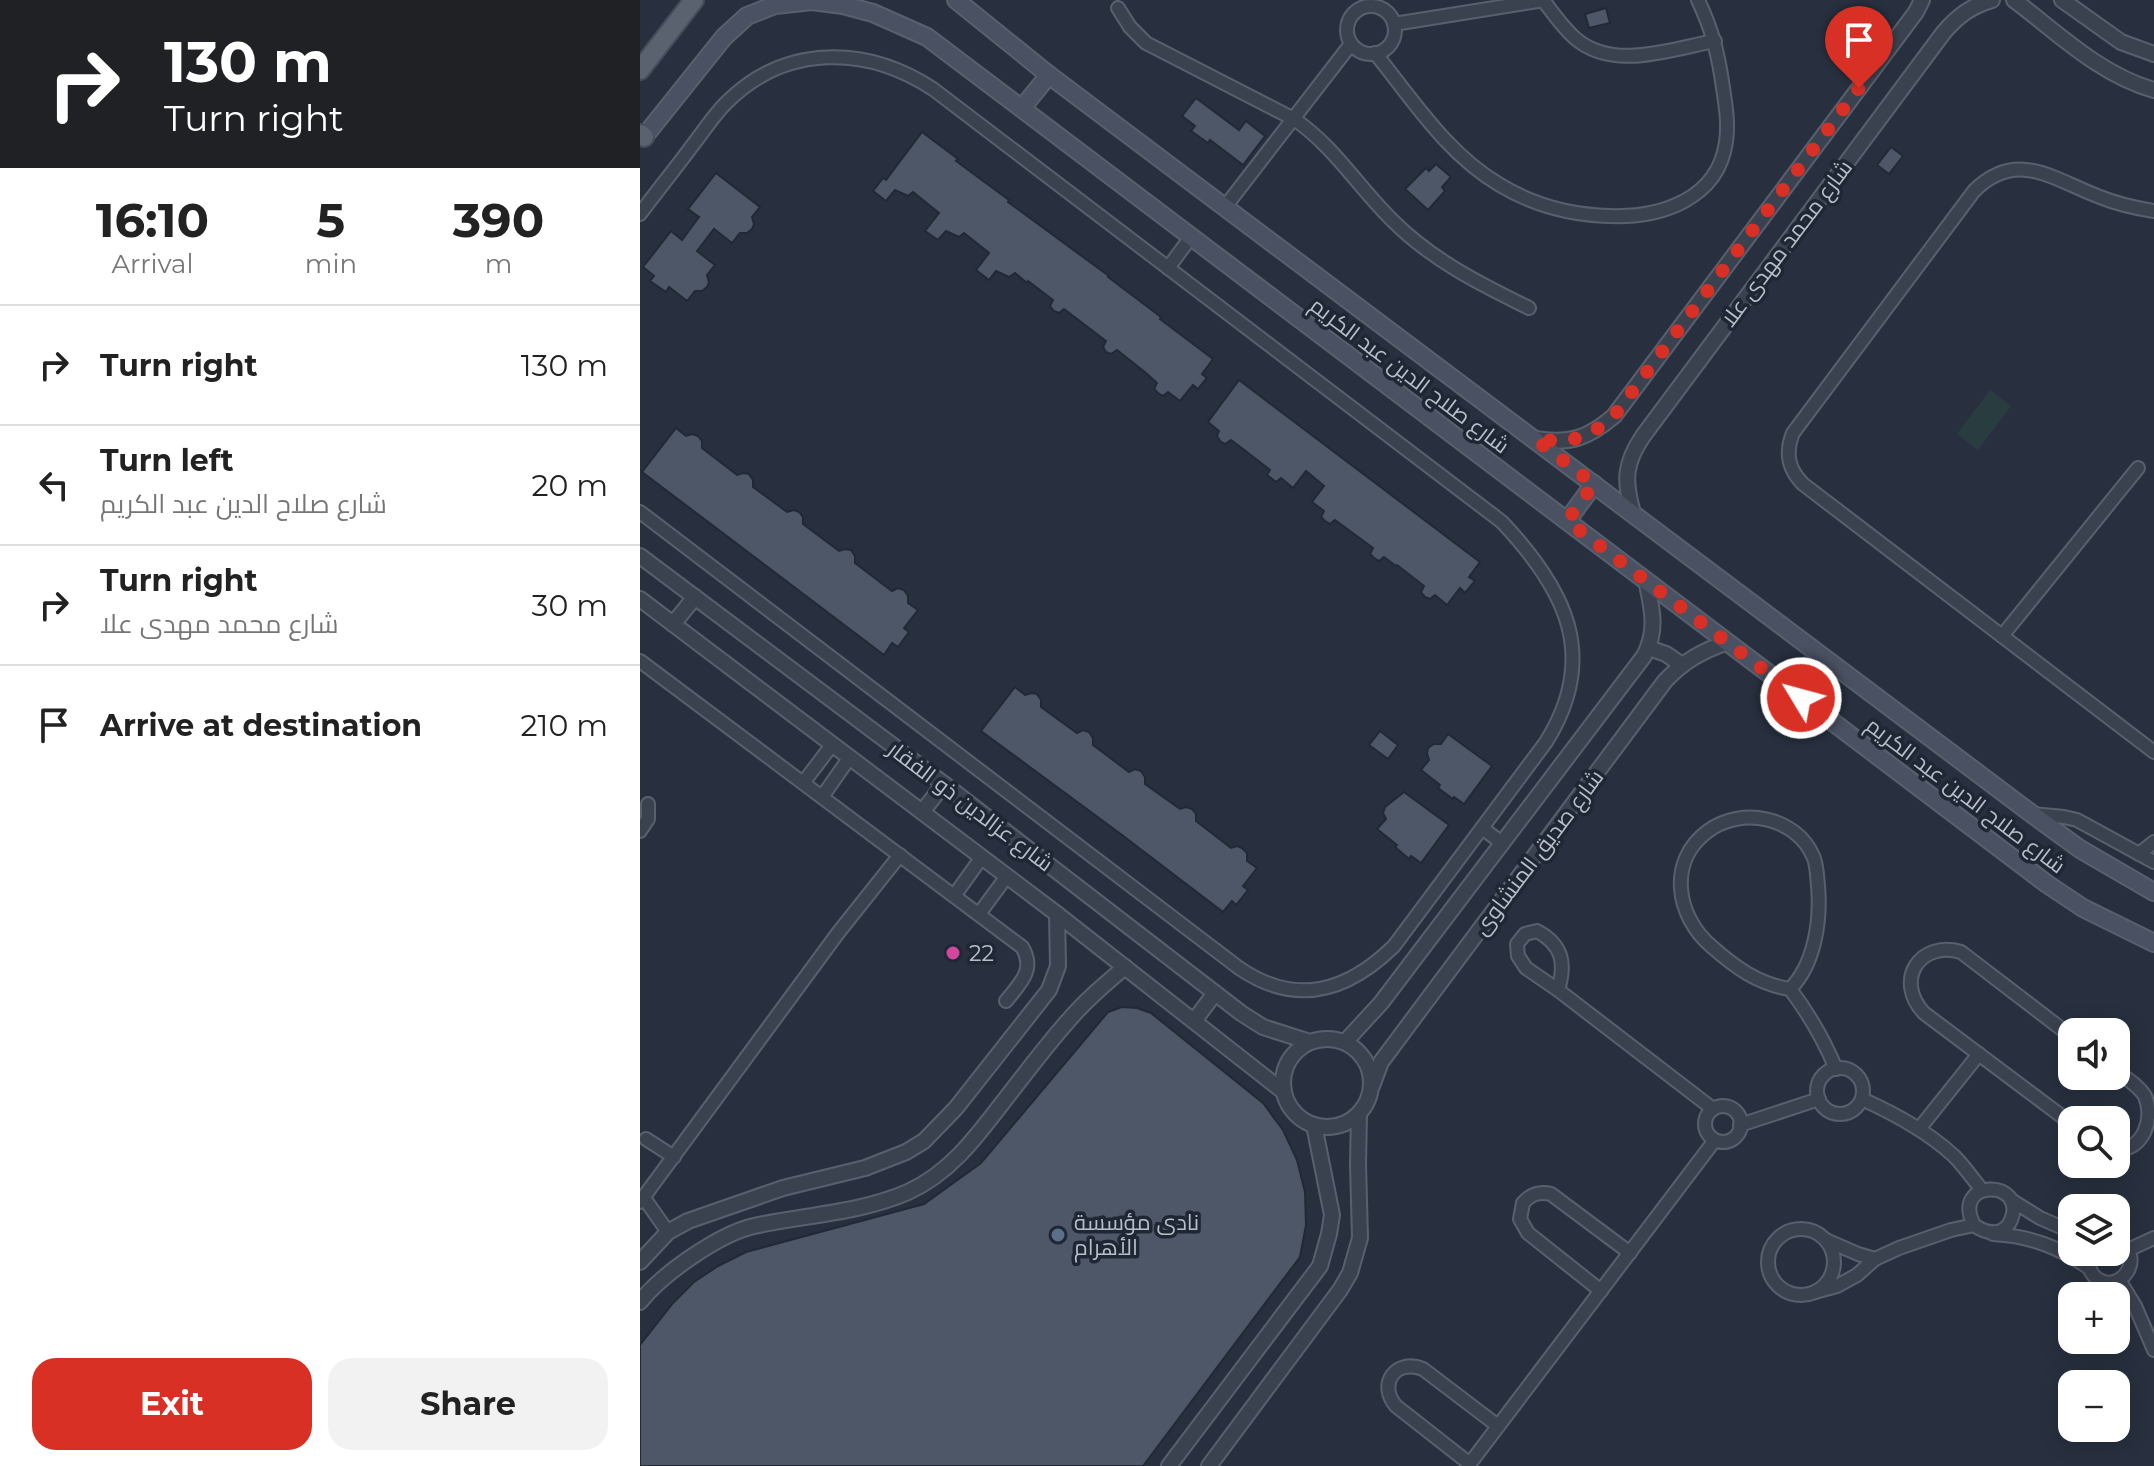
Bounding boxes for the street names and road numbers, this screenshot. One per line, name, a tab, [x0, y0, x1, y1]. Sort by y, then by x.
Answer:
street label: شارع محمد مهدى علا	[1715, 155, 1859, 333]
street label: شارع صلاح الدين عبد الكريم	[1303, 292, 1515, 461]
street label: شارع صلاح الدين عبد الكريم	[1859, 712, 2071, 881]
street label: شارع عزالدين ذو الفقار	[881, 734, 1058, 878]
street label: شارع صديق المنشاوى	[1467, 764, 1610, 941]

